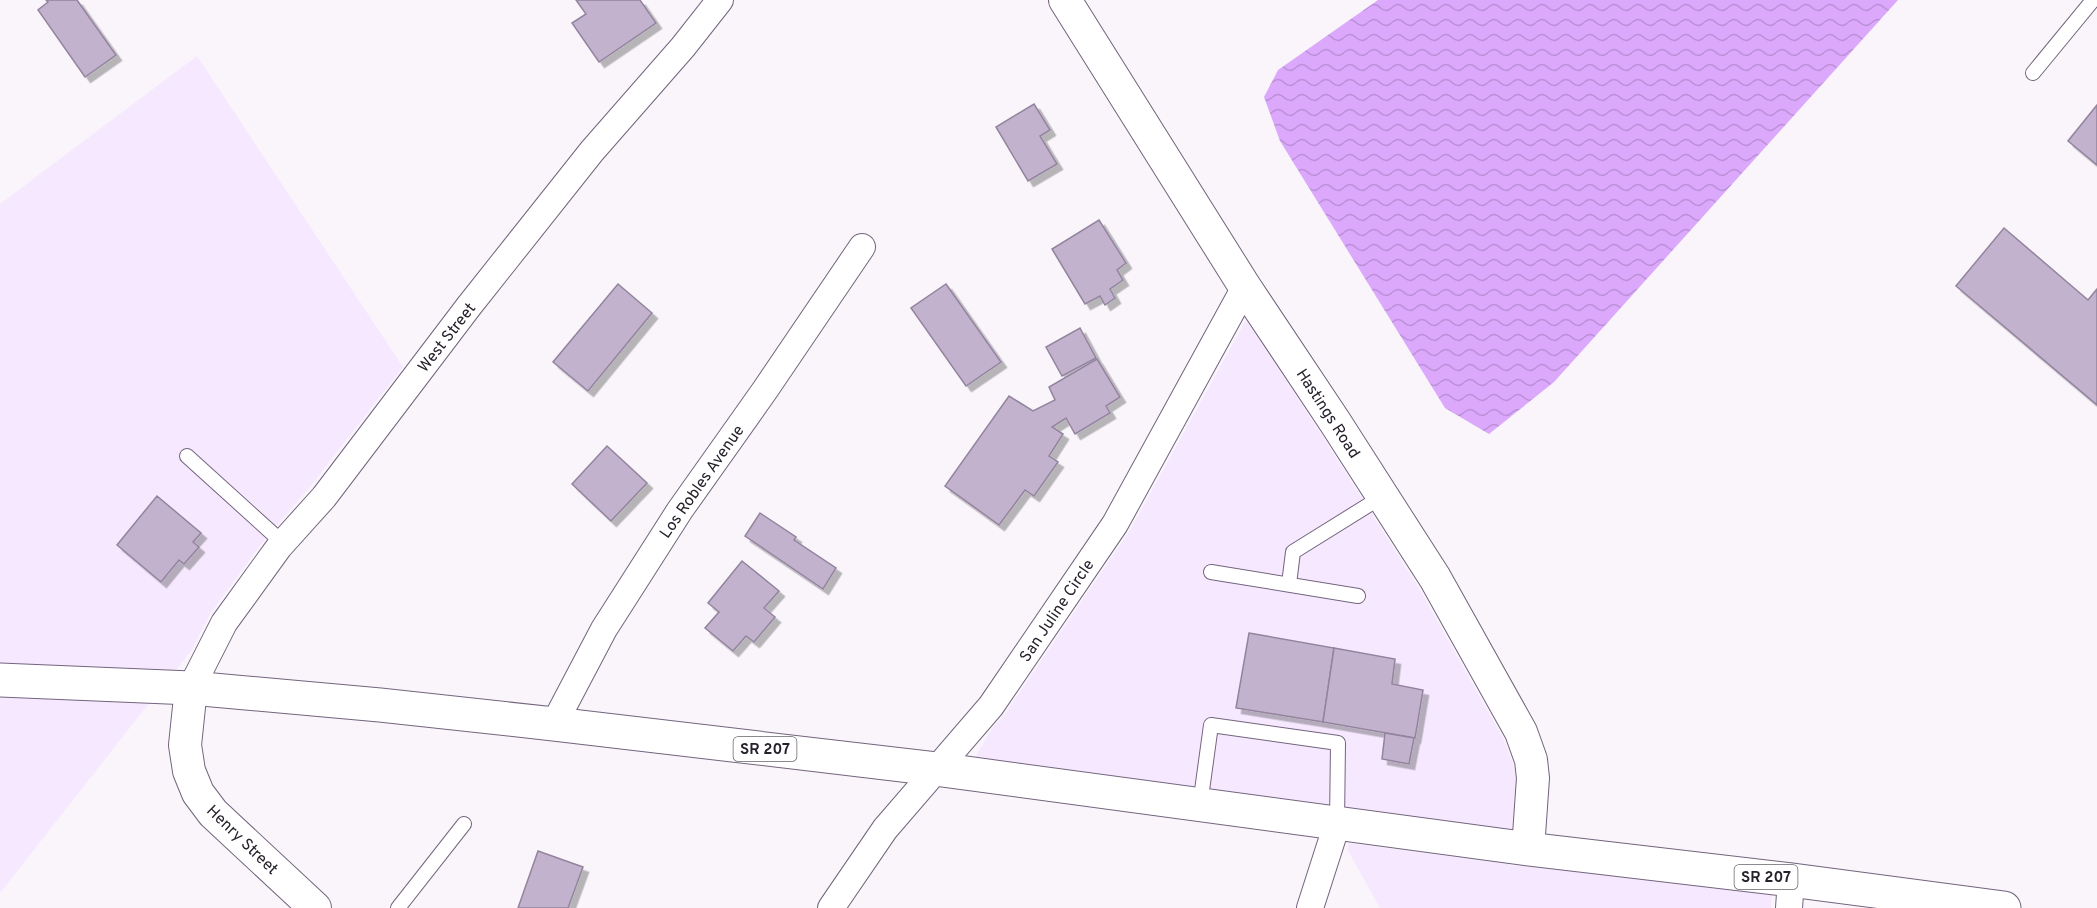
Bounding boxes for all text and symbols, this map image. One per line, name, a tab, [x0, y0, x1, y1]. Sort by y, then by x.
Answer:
street label: West Street	[414, 299, 481, 377]
street label: Hastings Road	[1291, 366, 1364, 463]
street label: Los Robles Avenue	[656, 422, 749, 543]
street label: San Juline Circle	[1016, 556, 1099, 666]
road number: SR 207	[734, 737, 796, 761]
street label: Henry Street	[202, 801, 282, 880]
road number: SR 207	[1734, 865, 1798, 889]

